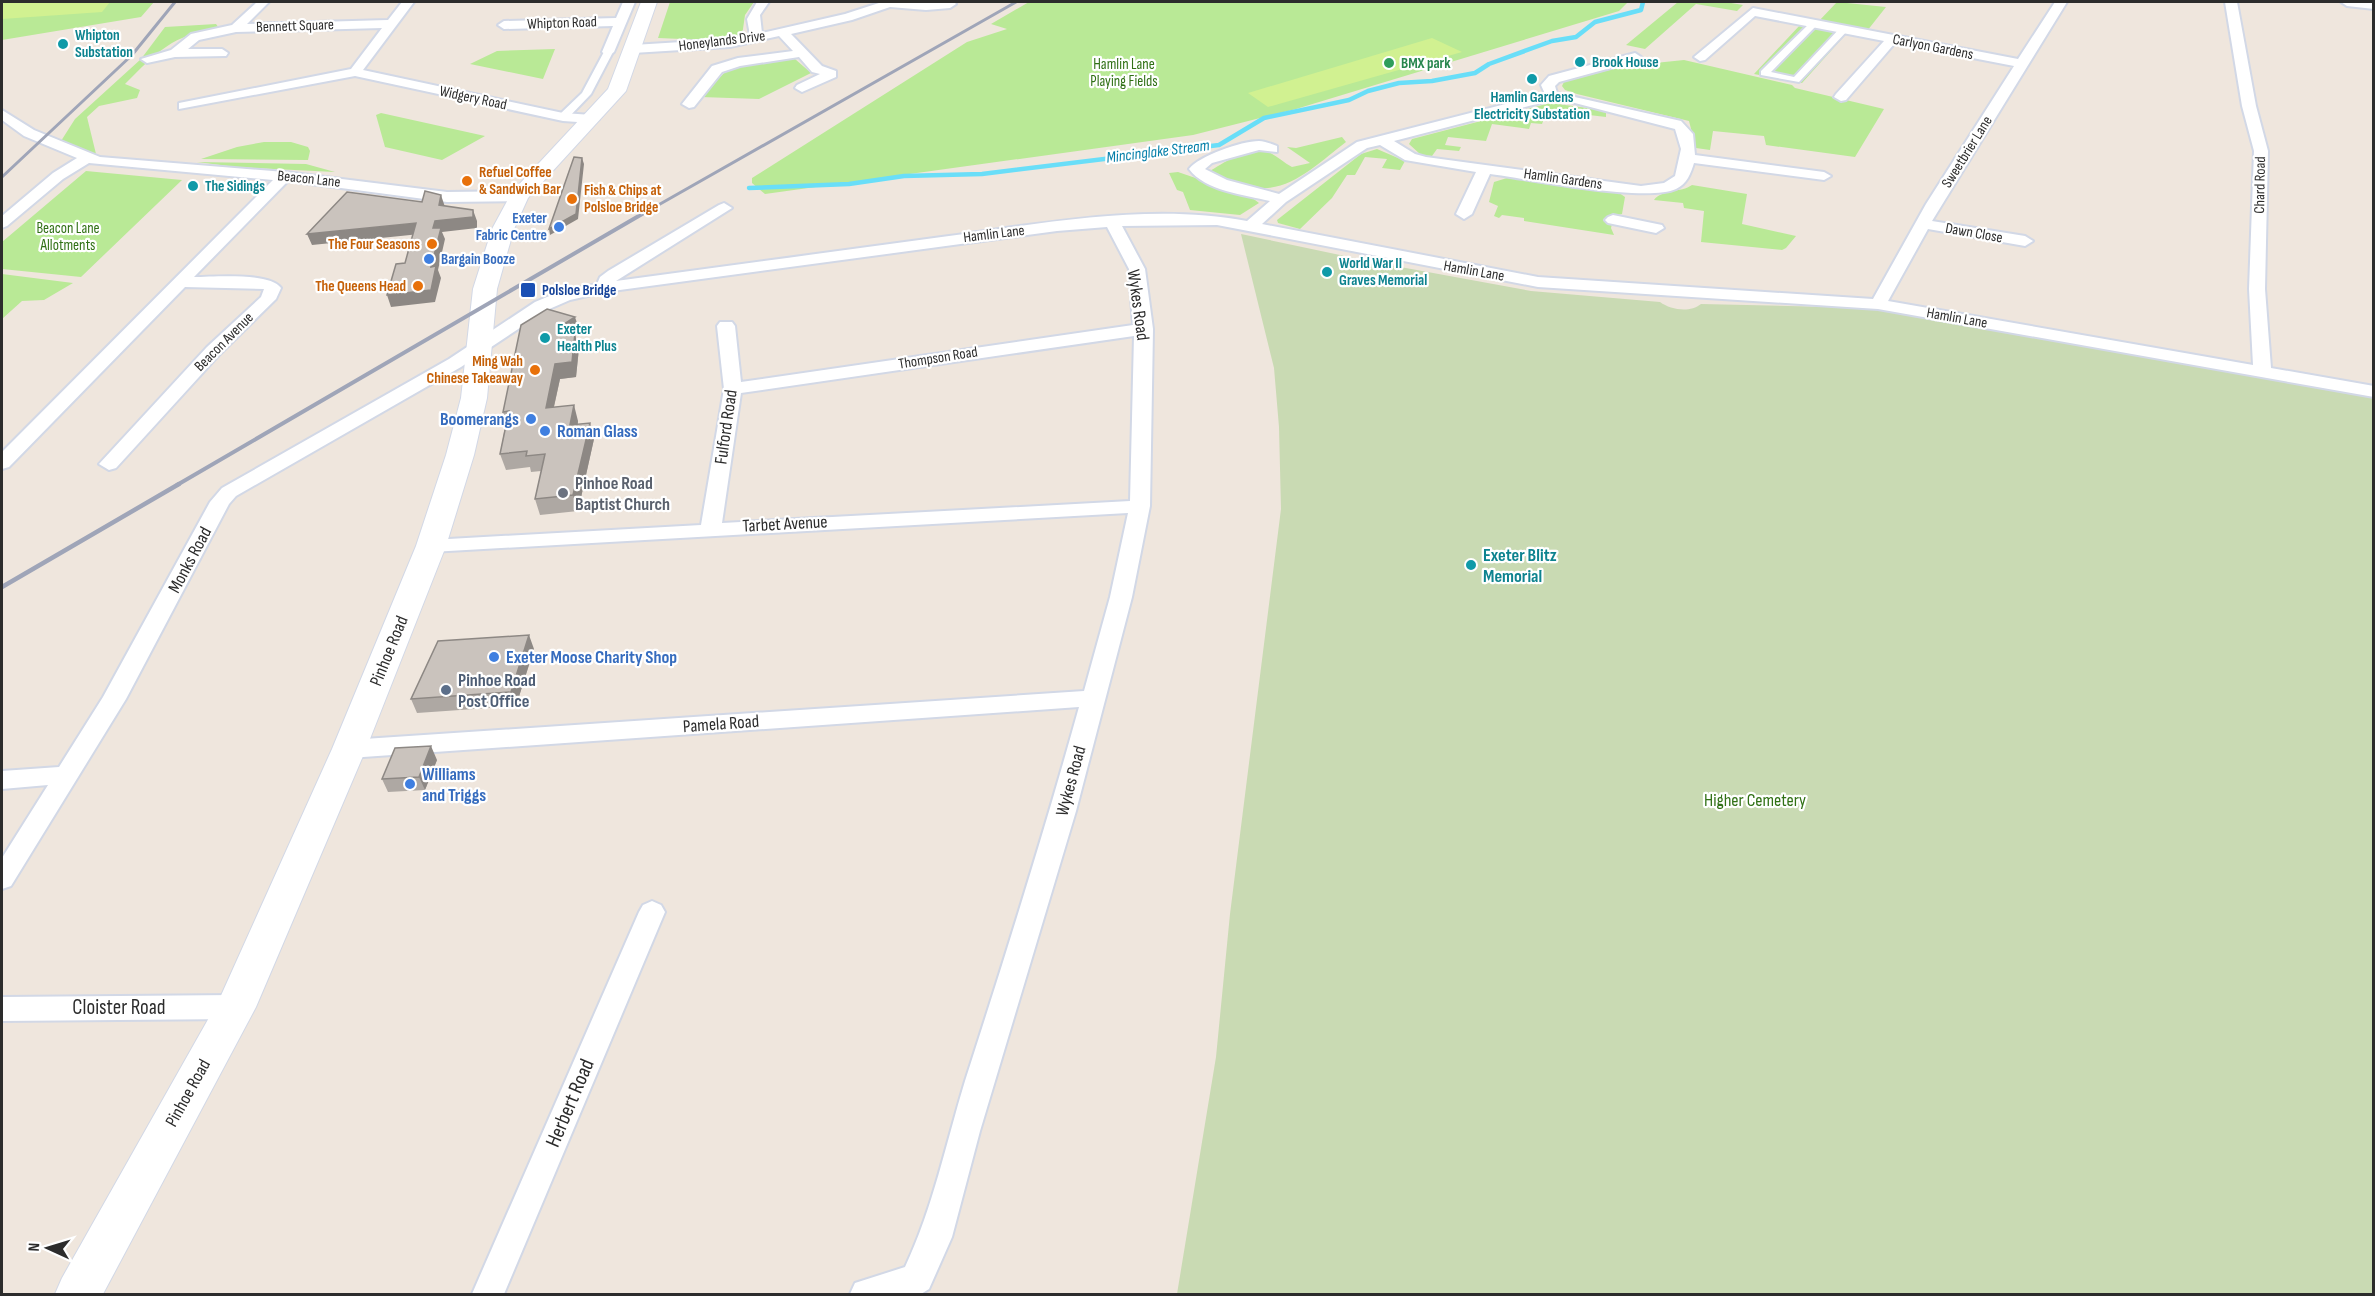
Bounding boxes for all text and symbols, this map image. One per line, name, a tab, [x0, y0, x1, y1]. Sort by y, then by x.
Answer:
street label: Whipton Road	[527, 12, 597, 34]
street label: Bennett Square	[256, 15, 334, 37]
place label: Whipton Substation	[75, 26, 133, 62]
street label: Honeylands Drive	[678, 26, 766, 56]
street label: Carlyon Gardens	[1891, 30, 1975, 64]
marker: Whipton Substation	[56, 37, 70, 51]
place label: Brook House	[1592, 53, 1659, 72]
place label: BMX park	[1401, 54, 1451, 73]
park label: Hamlin Lane Playing Fields	[1090, 55, 1158, 91]
marker: Brook House	[1573, 55, 1587, 69]
marker: BMX park	[1382, 56, 1396, 70]
marker: Hamlin Gardens Electricity Substation	[1525, 72, 1539, 86]
street label: Widgery Road	[438, 82, 508, 114]
place label: Hamlin Gardens Electricity Substation	[1474, 88, 1590, 124]
street label: Sweetbrier Lane	[1937, 113, 1997, 191]
water label: Mincinglake Stream	[1105, 136, 1211, 168]
street label: Chard Road	[2250, 156, 2270, 214]
place label: Refuel Coffee & Sandwich Bar	[479, 163, 561, 199]
street label: Hamlin Gardens	[1523, 164, 1603, 194]
street label: Beacon Lane	[277, 166, 341, 192]
marker: Refuel Coffee & Sandwich Bar	[460, 174, 474, 188]
place label: The Sidings	[205, 177, 265, 196]
marker: The Sidings	[186, 179, 200, 193]
place label: Fish & Chips at Polsloe Bridge	[584, 181, 662, 217]
marker: Fish & Chips at Polsloe Bridge	[565, 192, 579, 206]
place label: Exeter Fabric Centre	[476, 209, 547, 245]
park label: Beacon Lane Allotments	[36, 219, 100, 255]
street label: Dawn Close	[1944, 219, 2004, 247]
marker: Exeter Fabric Centre	[552, 220, 566, 234]
street label: Hamlin Lane	[962, 221, 1026, 247]
place label: The Four Seasons	[328, 235, 420, 254]
marker: The Four Seasons	[425, 237, 439, 251]
place label: Bargain Booze	[441, 250, 515, 269]
marker: Bargain Booze	[422, 252, 436, 266]
place label: World War II Graves Memorial	[1339, 254, 1427, 290]
street label: Hamlin Lane	[1442, 256, 1506, 286]
marker: World War II Graves Memorial	[1320, 265, 1334, 279]
street label: Wykes Road	[1123, 268, 1153, 342]
place label: The Queens Head	[315, 277, 406, 296]
marker: The Queens Head	[411, 279, 425, 293]
marker: Polsloe Bridge	[519, 281, 537, 299]
place label: Polsloe Bridge	[542, 281, 616, 300]
street label: Hamlin Lane	[1925, 303, 1989, 333]
street label: Beacon Avenue	[190, 308, 258, 376]
place label: Exeter Health Plus	[557, 320, 617, 356]
marker: Exeter Health Plus	[538, 331, 552, 345]
street label: Thompson Road	[897, 342, 979, 374]
place label: Ming Wah Chinese Takeaway	[427, 352, 524, 388]
marker: Ming Wah Chinese Takeaway	[528, 363, 542, 377]
street label: Fulford Road	[710, 388, 742, 466]
place label: Boomerangs	[440, 409, 519, 430]
marker: Boomerangs	[524, 412, 538, 426]
place label: Roman Glass	[557, 421, 638, 442]
marker: Roman Glass	[538, 424, 552, 438]
place label: Pinhoe Road Baptist Church	[575, 473, 670, 515]
marker: Pinhoe Road Baptist Church	[556, 486, 570, 500]
street label: Tarbet Avenue	[742, 511, 828, 537]
street label: Monks Road	[164, 523, 216, 597]
place label: Exeter Blitz Memorial	[1483, 545, 1557, 587]
marker: Exeter Blitz Memorial	[1464, 558, 1478, 572]
street label: Pinhoe Road	[365, 613, 413, 689]
place label: Exeter Moose Charity Shop	[506, 647, 677, 668]
marker: Exeter Moose Charity Shop	[487, 650, 501, 664]
place label: Pinhoe Road Post Office	[458, 670, 536, 712]
marker: Pinhoe Road Post Office	[439, 683, 453, 697]
street label: Pamela Road	[682, 711, 760, 737]
street label: Wykes Road	[1052, 744, 1090, 818]
place label: Williams and Triggs	[422, 764, 486, 806]
marker: Williams and Triggs	[403, 777, 417, 791]
park label: Higher Cemetery	[1704, 790, 1806, 811]
street label: Cloister Road	[72, 995, 166, 1020]
street label: Herbert Road	[540, 1055, 600, 1151]
street label: Pinhoe Road	[161, 1056, 215, 1130]
north arrow	[18, 1218, 78, 1278]
text: N	[25, 1242, 44, 1252]

